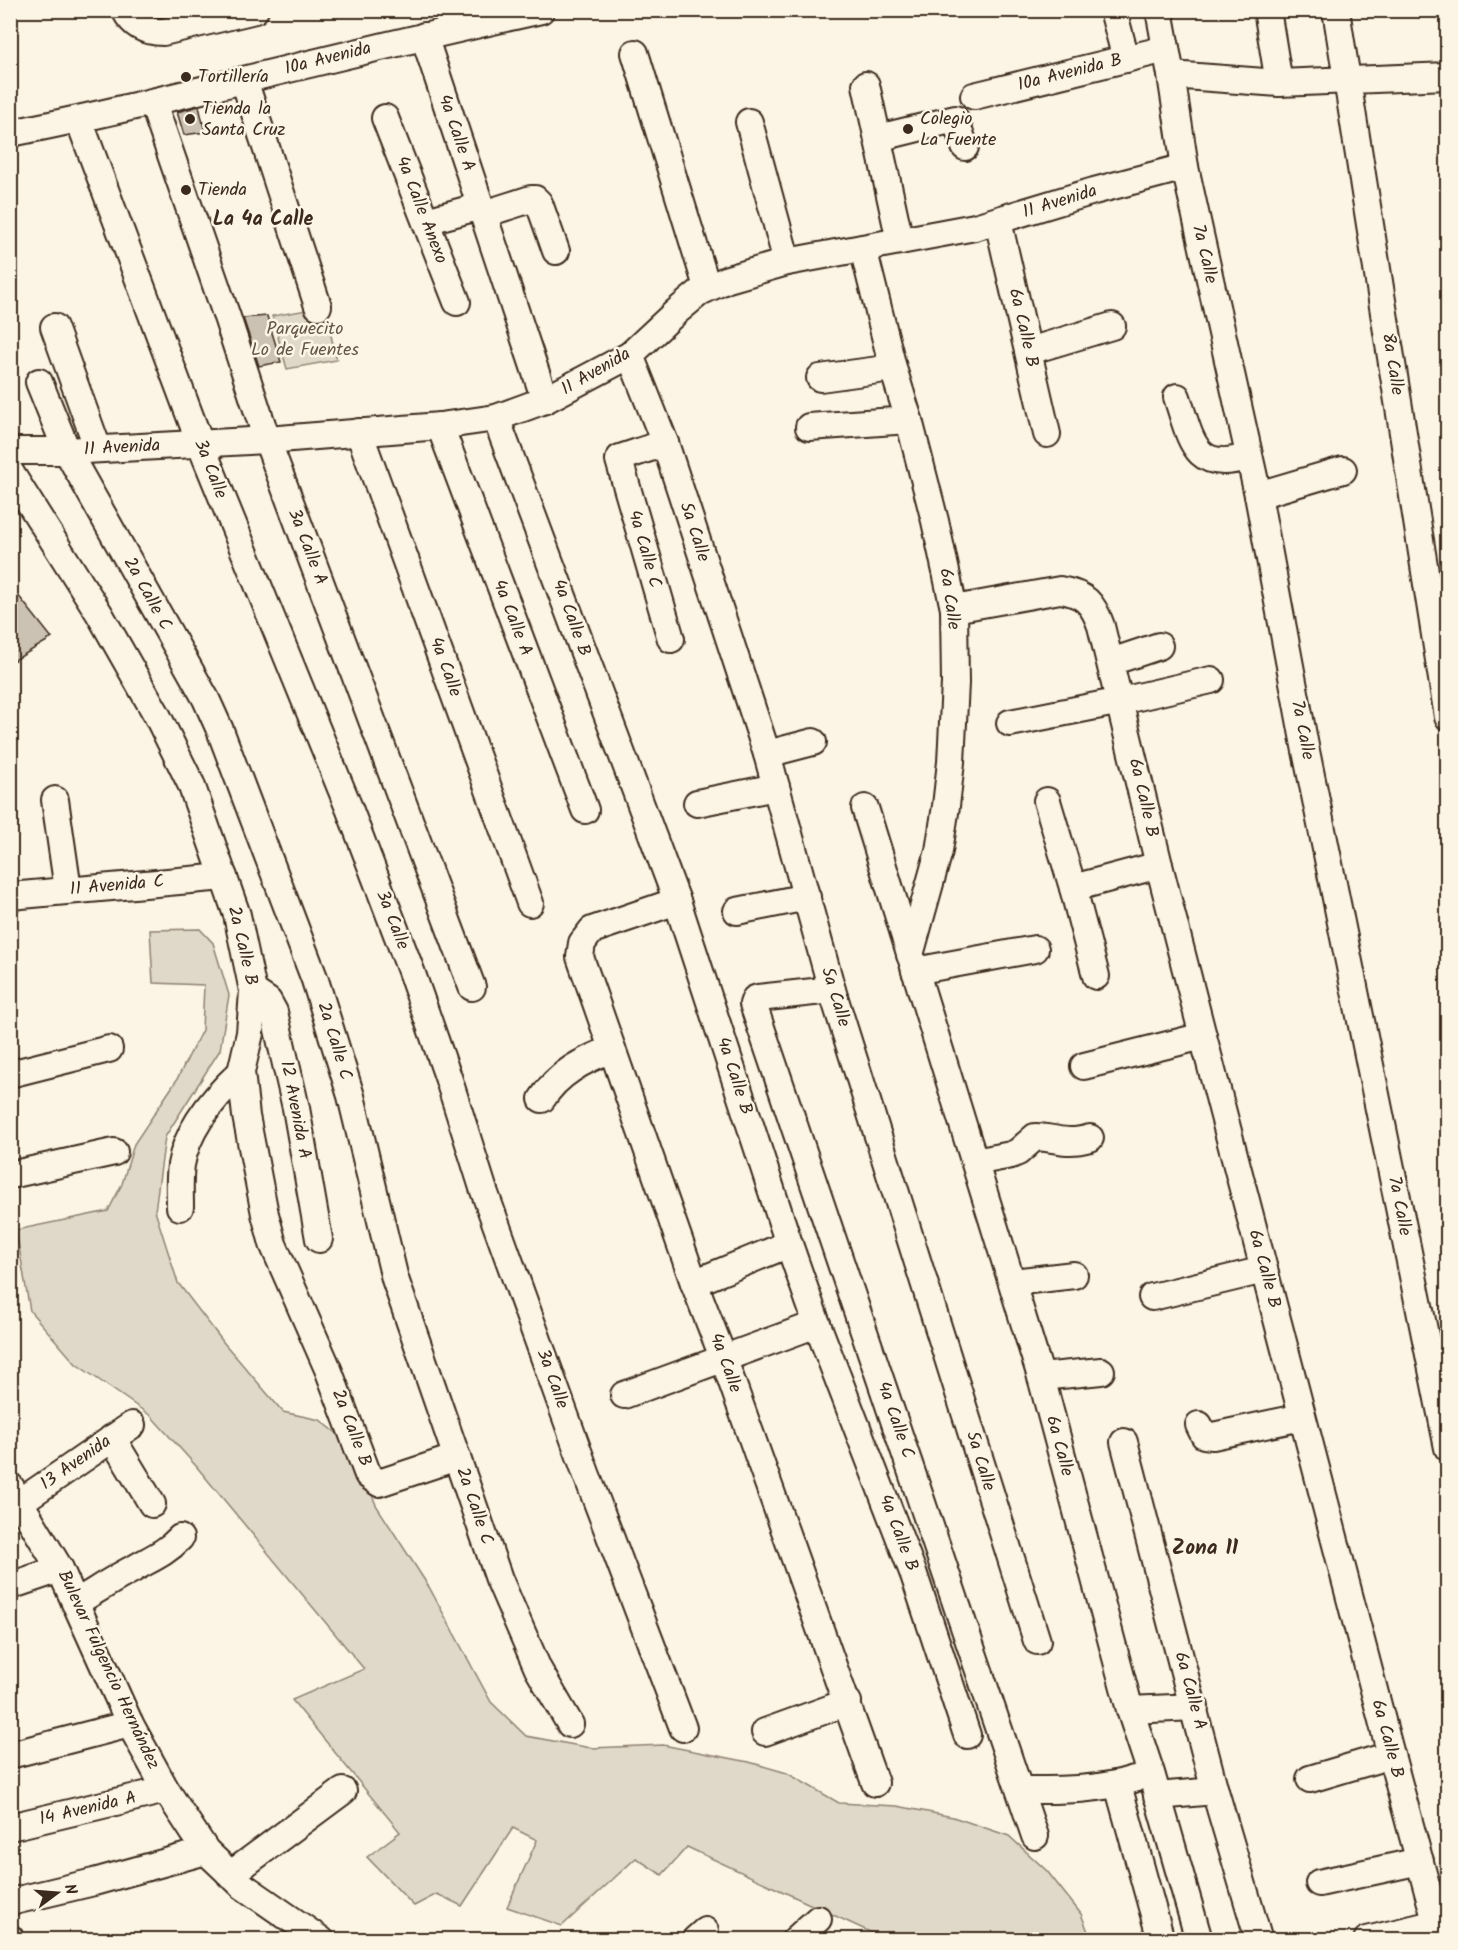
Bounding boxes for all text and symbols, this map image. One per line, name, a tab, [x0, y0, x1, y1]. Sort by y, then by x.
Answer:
street label: 10a Avenida	[282, 34, 374, 84]
street label: 10a Avenida B	[1015, 46, 1125, 100]
place label: Tortillería	[198, 63, 269, 92]
marker: Tortillería	[179, 70, 193, 84]
street label: 4a Calle A	[429, 91, 483, 176]
place label: Tienda la Santa Cruz	[202, 95, 286, 145]
place label: Colegio La Fuente	[920, 105, 996, 155]
marker: Tienda la Santa Cruz	[183, 112, 197, 126]
marker: Colegio La Fuente	[901, 122, 915, 136]
street label: 4a Calle Anexo	[387, 152, 455, 268]
place label: Tienda	[198, 176, 247, 205]
street label: 11 Avenida	[1019, 177, 1101, 227]
marker: Tienda	[179, 183, 193, 197]
district label: La 4a Calle	[213, 204, 314, 236]
street label: 7a Calle	[1183, 221, 1225, 287]
street label: 6a Calle B	[1000, 286, 1046, 370]
park label: Parquecito Lo de Fuentes	[251, 315, 359, 365]
street label: 8a Calle	[1373, 331, 1411, 397]
street label: 11 Avenida	[556, 340, 636, 404]
street label: 11 Avenida	[83, 432, 161, 464]
street label: 3a Calle	[185, 435, 235, 503]
street label: 5a Calle	[671, 498, 717, 566]
street label: 3a Calle A	[279, 504, 335, 590]
street label: 4a Calle C	[619, 507, 669, 591]
street label: 2a Calle C	[115, 552, 179, 636]
street label: 6a Calle	[930, 566, 968, 632]
street label: 4a Calle B	[544, 575, 598, 661]
street label: 4a Calle A	[484, 576, 540, 661]
street label: 4a Calle	[421, 633, 469, 701]
street label: 7a Calle	[1282, 698, 1322, 762]
street label: 6a Calle B	[1120, 756, 1166, 840]
street label: 11 Avenida C	[69, 867, 165, 905]
street label: 3a Calle	[367, 886, 417, 954]
street label: 2a Calle B	[219, 903, 265, 989]
street label: 5a Calle	[812, 963, 858, 1031]
street label: 2a Calle C	[308, 998, 360, 1084]
street label: 4a Calle B	[708, 1033, 760, 1119]
street label: 12 Avenida A	[271, 1058, 319, 1162]
street label: 7a Calle	[1379, 1174, 1419, 1238]
street label: 6a Calle B	[1240, 1226, 1288, 1312]
street label: 4a Calle	[701, 1329, 749, 1397]
street label: 3a Calle	[528, 1345, 576, 1413]
street label: 4a Calle C	[868, 1378, 922, 1462]
street label: 2a Calle B	[323, 1385, 379, 1471]
street label: 6a Calle	[1037, 1412, 1081, 1480]
street label: 5a Calle	[957, 1427, 1003, 1495]
street label: 13 Avenida	[34, 1428, 118, 1498]
street label: 2a Calle C	[447, 1463, 501, 1549]
street label: 4a Calle B	[870, 1490, 926, 1576]
district label: Zona 11	[1172, 1532, 1239, 1565]
street label: Bulevar Fulgencio Hernández	[49, 1566, 167, 1775]
street label: 6a Calle A	[1166, 1649, 1214, 1733]
street label: 6a Calle B	[1363, 1696, 1411, 1782]
street label: 14 Avenida A	[37, 1784, 139, 1834]
north arrow	[27, 1863, 87, 1923]
text: N	[57, 1881, 83, 1898]

